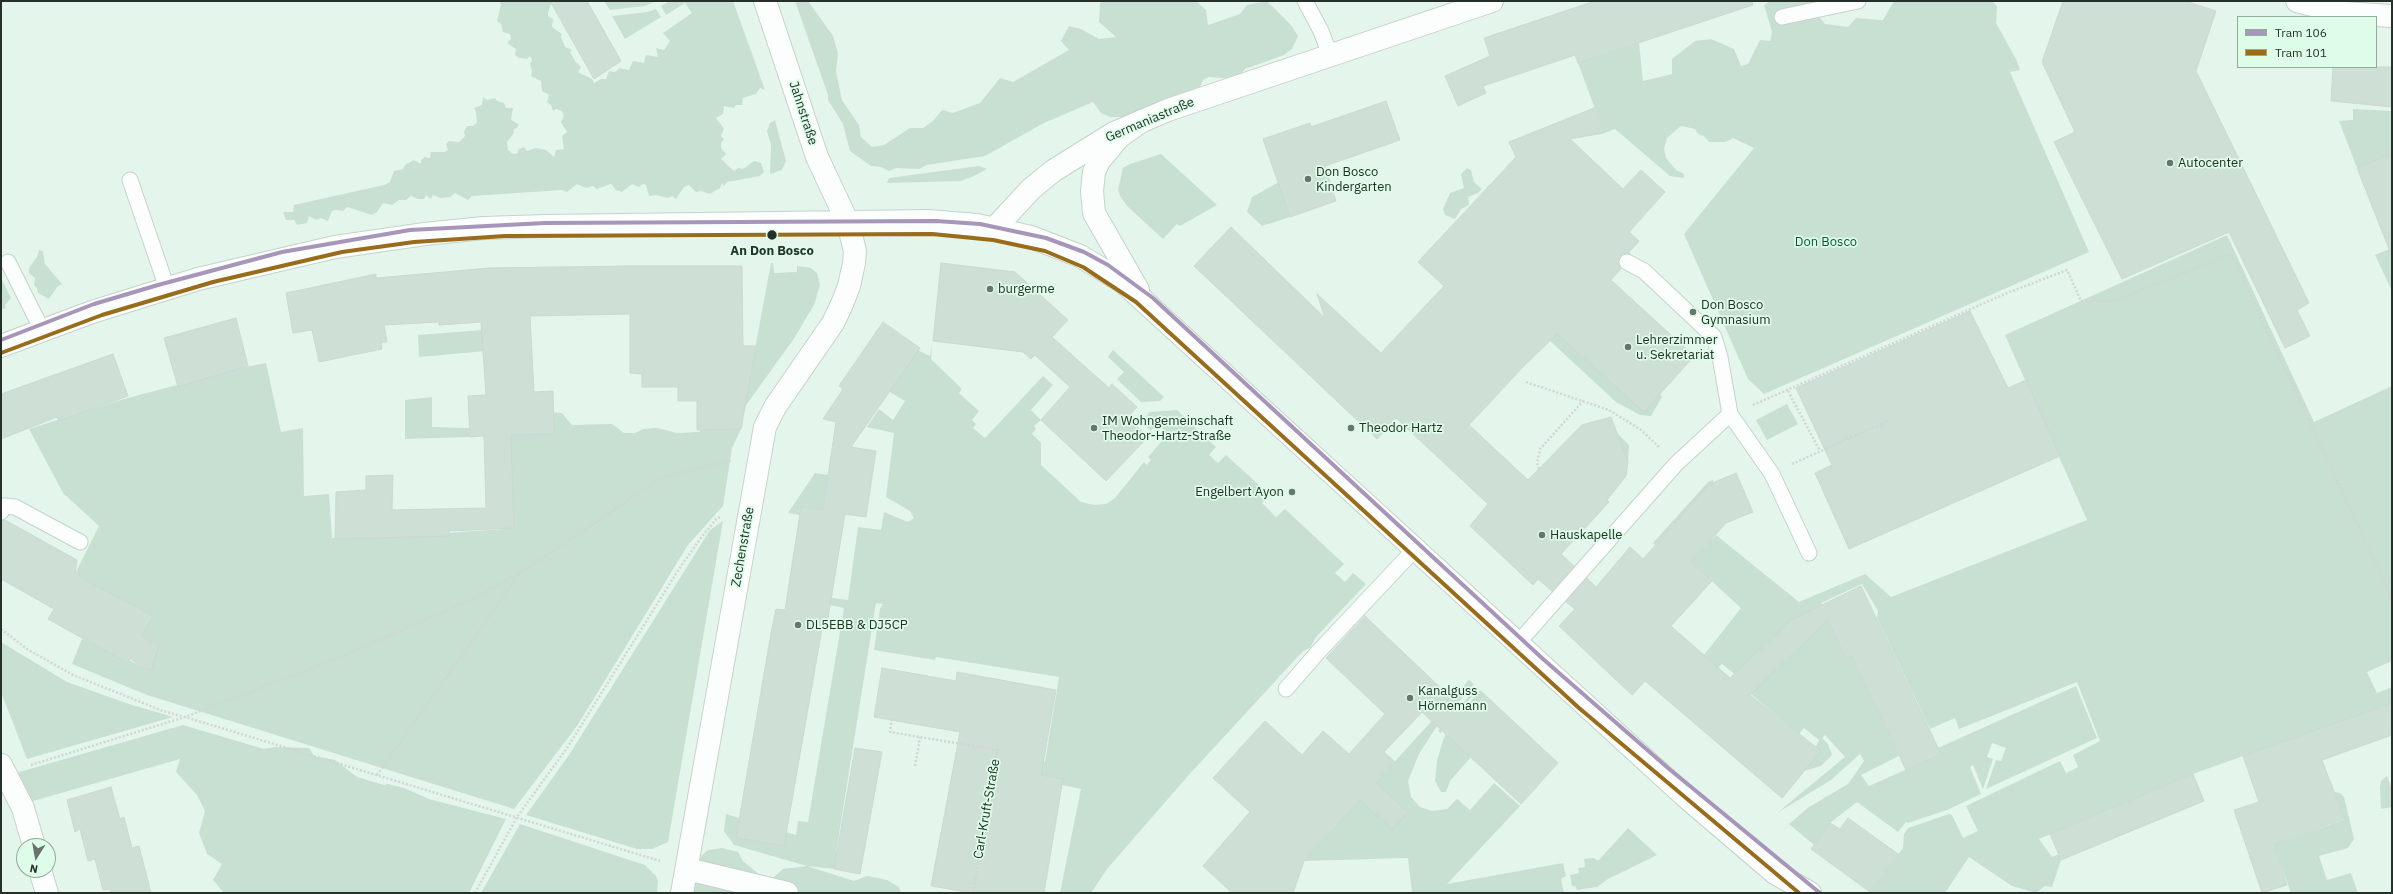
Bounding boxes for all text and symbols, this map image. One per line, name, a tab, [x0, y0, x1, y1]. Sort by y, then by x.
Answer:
legend	[2237, 16, 2377, 68]
text: Tram 106	[2275, 25, 2327, 40]
text: Tram 101	[2275, 45, 2327, 60]
street label: Jahnstraße	[785, 79, 821, 147]
street label: Germaniastraße	[1103, 94, 1197, 146]
place label: Autocenter	[2178, 155, 2243, 171]
marker: Autocenter	[2165, 158, 2175, 168]
place label: Don Bosco Kindergarten	[1316, 164, 1392, 195]
marker: Don Bosco Kindergarten	[1303, 174, 1313, 184]
marker: An Don Bosco	[765, 228, 779, 242]
park label: Don Bosco	[1795, 234, 1857, 250]
place label: An Don Bosco	[730, 243, 814, 259]
place label: burgerme	[998, 281, 1055, 297]
marker: burgerme	[985, 284, 995, 294]
place label: Don Bosco Gymnasium	[1701, 297, 1771, 328]
marker: Don Bosco Gymnasium	[1688, 307, 1698, 317]
place label: Lehrerzimmer u. Sekretariat	[1636, 332, 1717, 363]
marker: Lehrerzimmer u. Sekretariat	[1623, 342, 1633, 352]
place label: IM Wohngemeinschaft Theodor-Hartz-Straße	[1102, 413, 1233, 444]
place label: Theodor Hartz	[1359, 420, 1442, 436]
marker: IM Wohngemeinschaft Theodor-Hartz-Straße	[1089, 423, 1099, 433]
marker: Theodor Hartz	[1346, 423, 1356, 433]
place label: Engelbert Ayon	[1195, 484, 1284, 500]
marker: Engelbert Ayon	[1287, 487, 1297, 497]
street label: Zechenstraße	[728, 506, 758, 588]
place label: Hauskapelle	[1550, 527, 1622, 543]
marker: Hauskapelle	[1537, 530, 1547, 540]
place label: DL5EBB & DJ5CP	[806, 617, 908, 633]
marker: DL5EBB & DJ5CP	[793, 620, 803, 630]
place label: Kanalguss Hörnemann	[1418, 683, 1487, 714]
marker: Kanalguss Hörnemann	[1405, 693, 1415, 703]
street label: Carl-Kruft-Straße	[971, 758, 1003, 860]
north arrow	[16, 838, 56, 878]
text: N	[29, 861, 39, 876]

